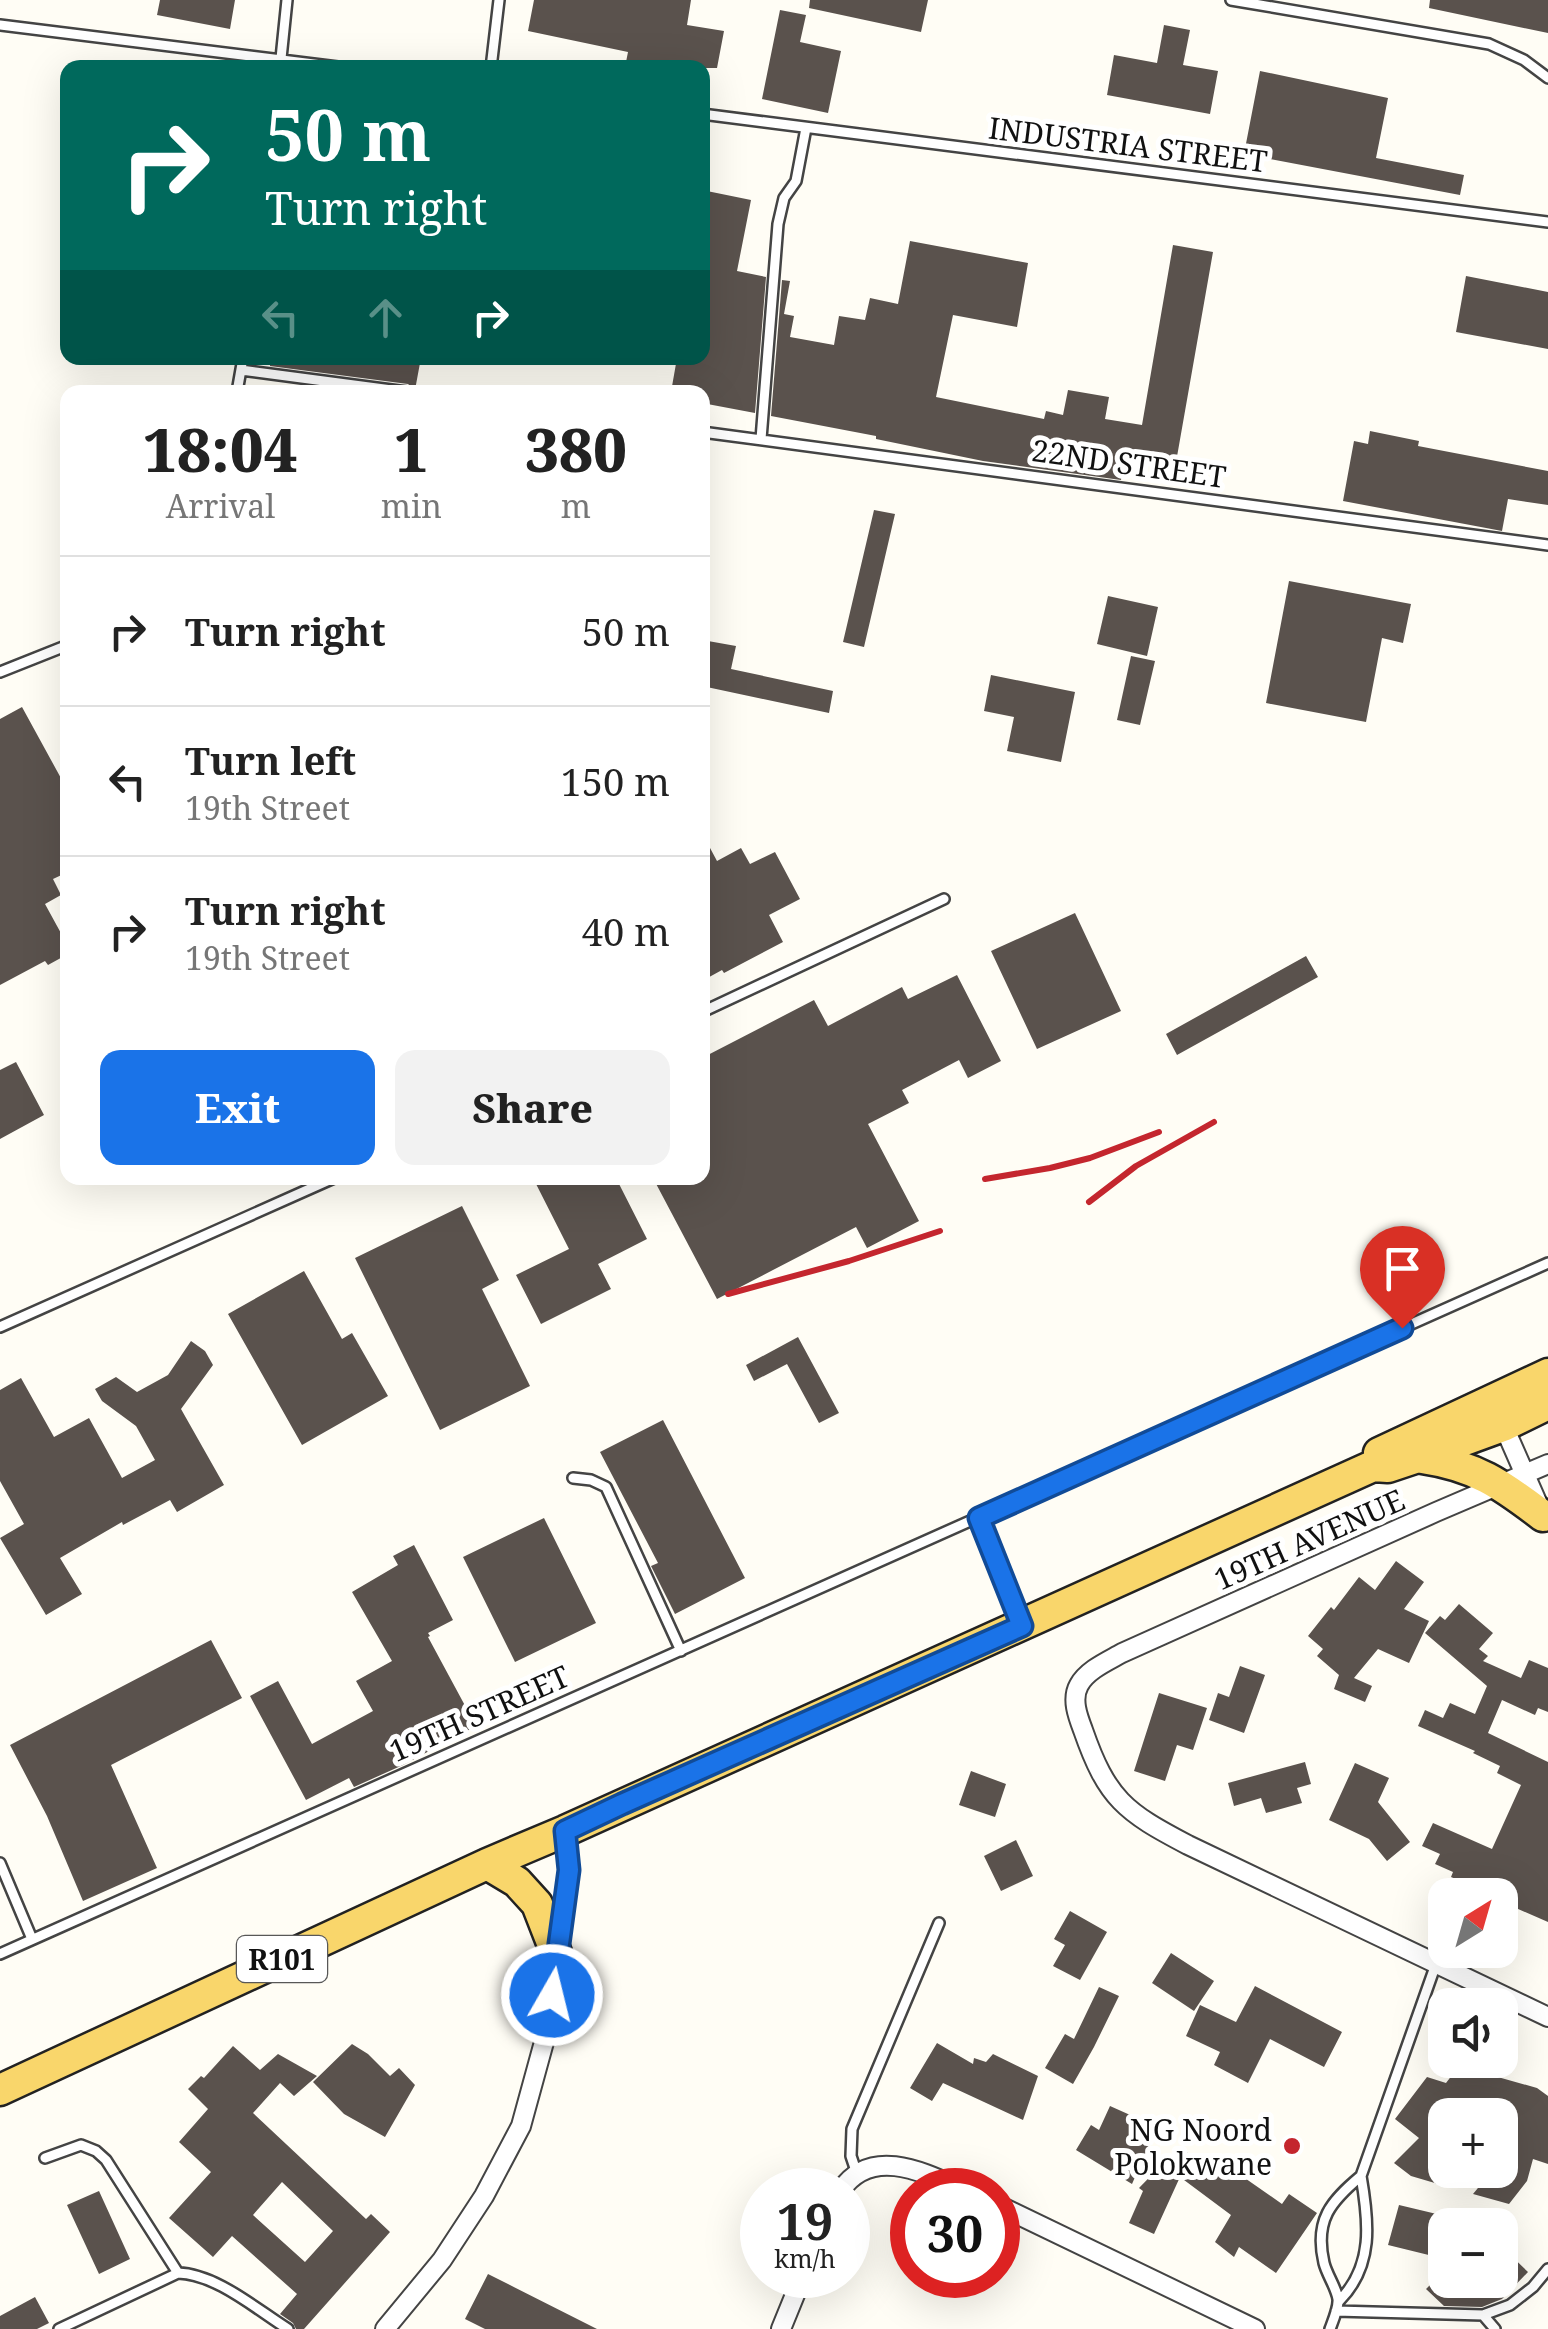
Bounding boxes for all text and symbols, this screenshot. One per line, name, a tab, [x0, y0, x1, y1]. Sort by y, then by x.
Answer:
text: 50 m	[265, 86, 431, 182]
icon: right	[100, 100, 230, 230]
street label: INDUSTRIA STREET	[986, 107, 1270, 181]
text: Turn right	[265, 177, 487, 238]
icon: left	[253, 290, 308, 345]
icon: ahead	[358, 290, 413, 345]
icon: right	[463, 290, 518, 345]
text: 18:04	[143, 408, 298, 490]
text: 1	[394, 408, 428, 490]
text: 380	[525, 408, 627, 490]
street label: 22ND STREET	[1029, 429, 1229, 497]
text: Arrival	[166, 484, 275, 527]
text: min	[381, 484, 442, 527]
text: m	[561, 484, 591, 527]
icon: right	[100, 604, 155, 659]
text: Turn right	[185, 605, 386, 657]
text: 50 m	[582, 605, 670, 657]
text: Turn left	[185, 734, 356, 786]
icon: left	[100, 754, 155, 809]
text: 150 m	[560, 755, 670, 807]
text: 19th Street	[185, 786, 350, 829]
text: Turn right	[185, 884, 386, 936]
icon: right	[100, 904, 155, 959]
text: 40 m	[582, 905, 670, 957]
text: 19th Street	[185, 936, 350, 979]
button: Exit	[100, 1050, 375, 1165]
button: Share	[395, 1050, 670, 1165]
pin	[1360, 1226, 1445, 1329]
icon: arrive	[1375, 1241, 1430, 1296]
street label: 19TH AVENUE	[1207, 1479, 1411, 1599]
street label: 19TH STREET	[382, 1655, 576, 1771]
north arrow	[1428, 1878, 1518, 1968]
map controls	[1428, 1878, 1518, 2298]
road number: R101	[237, 1936, 327, 1982]
position arrow	[500, 1943, 604, 2047]
button: sound	[1428, 1988, 1518, 2078]
button: +	[1428, 2098, 1518, 2188]
place label: NG Noord Polokwane	[1114, 2109, 1272, 2184]
marker: NG Noord Polokwane	[1281, 2135, 1303, 2157]
speed limit sign: 30	[890, 2168, 1020, 2298]
text: 19	[777, 2187, 833, 2255]
button: −	[1428, 2208, 1518, 2298]
text: km/h	[774, 2241, 836, 2275]

